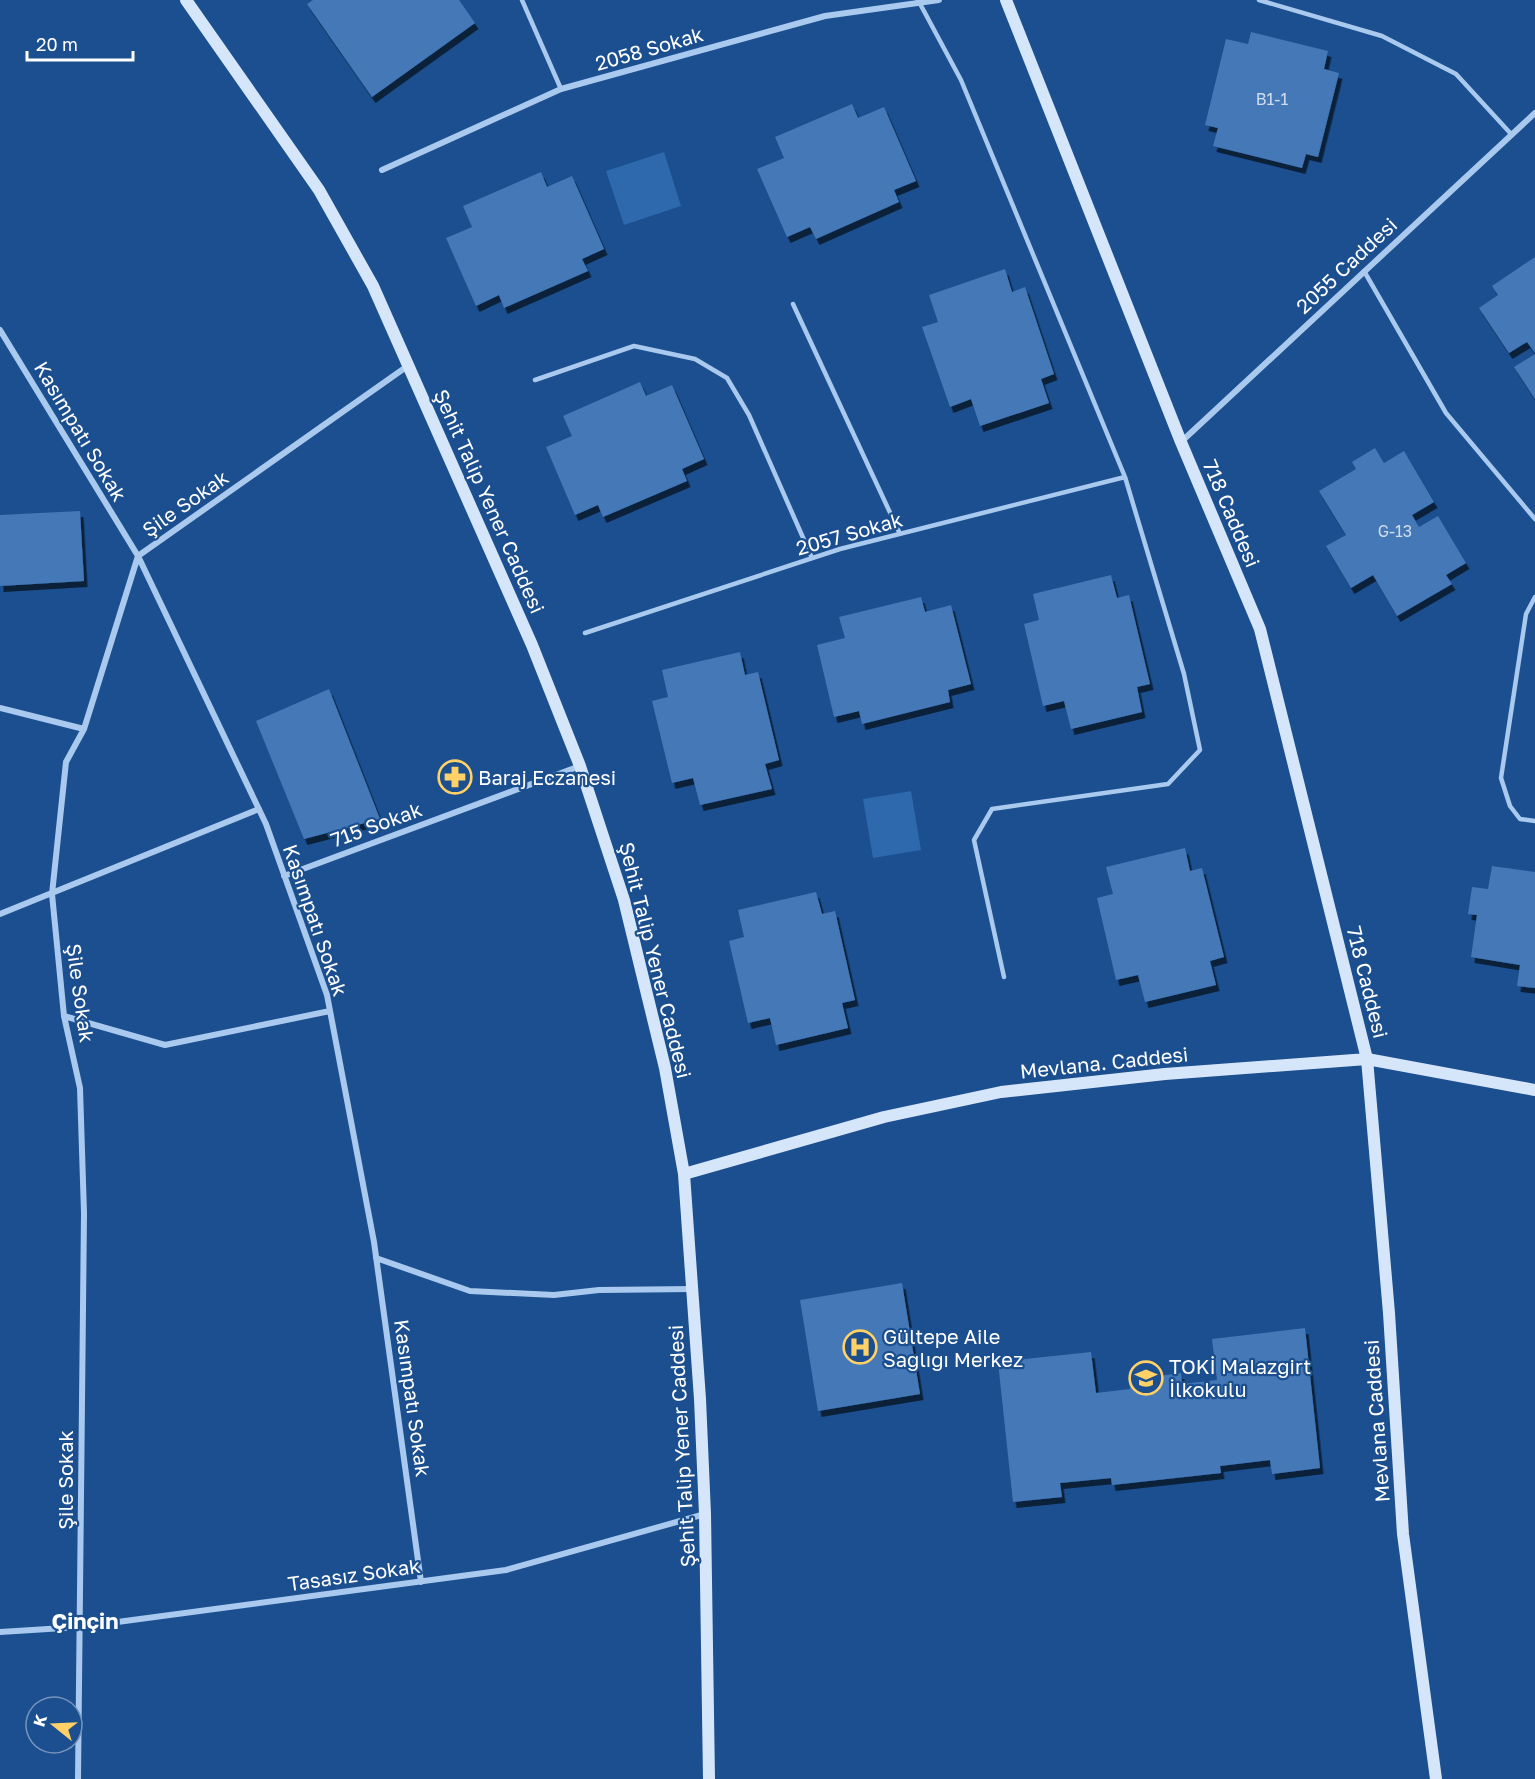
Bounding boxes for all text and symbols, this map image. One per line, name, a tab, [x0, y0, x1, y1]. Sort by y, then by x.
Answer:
street label: 2058 Sokak	[592, 21, 706, 75]
scale bar	[27, 24, 134, 62]
text: 20 m	[36, 33, 78, 55]
house number: B1-1	[1256, 89, 1288, 109]
street label: 2055 Caddesi	[1291, 212, 1401, 318]
street label: Kasımpatı Sokak	[30, 357, 132, 505]
street label: Şehit Talip Yener Caddesi	[430, 385, 550, 617]
street label: 718 Caddesi	[1199, 456, 1265, 570]
street label: Şile Sokak	[137, 465, 233, 541]
street label: 2057 Sokak	[793, 506, 905, 560]
house number: G-13	[1378, 521, 1412, 541]
pharmacy icon: Baraj Eczanesi	[437, 759, 473, 795]
place label: Baraj Eczanesi	[478, 765, 616, 789]
street label: 715 Sokak	[327, 796, 425, 852]
street label: Şehit Talip Yener Caddesi	[615, 839, 697, 1081]
street label: Kasımpatı Sokak	[279, 841, 353, 999]
street label: 718 Caddesi	[1342, 924, 1394, 1040]
street label: Şile Sokak	[62, 942, 100, 1044]
street label: Mevlana. Caddesi	[1019, 1041, 1189, 1083]
street label: Kasımpatı Sokak	[390, 1318, 436, 1478]
street label: Şehit Talip Yener Caddesi	[663, 1324, 699, 1568]
place label: Gültepe Aile Sağlığı Merkez	[883, 1324, 1023, 1371]
hospital icon: Gültepe Aile Sağlığı Merkez	[842, 1329, 878, 1365]
street label: Mevlana Caddesi	[1358, 1339, 1394, 1503]
place label: TOKİ Malazgirt İlkokulu	[1169, 1354, 1311, 1401]
school or university icon: TOKİ Malazgirt İlkokulu	[1128, 1360, 1164, 1396]
street label: Şile Sokak	[53, 1430, 77, 1530]
street label: Tasasız Sokak	[286, 1553, 422, 1595]
district label: Çinçin	[52, 1607, 118, 1634]
north arrow	[24, 1695, 84, 1755]
text: K	[28, 1711, 51, 1729]

